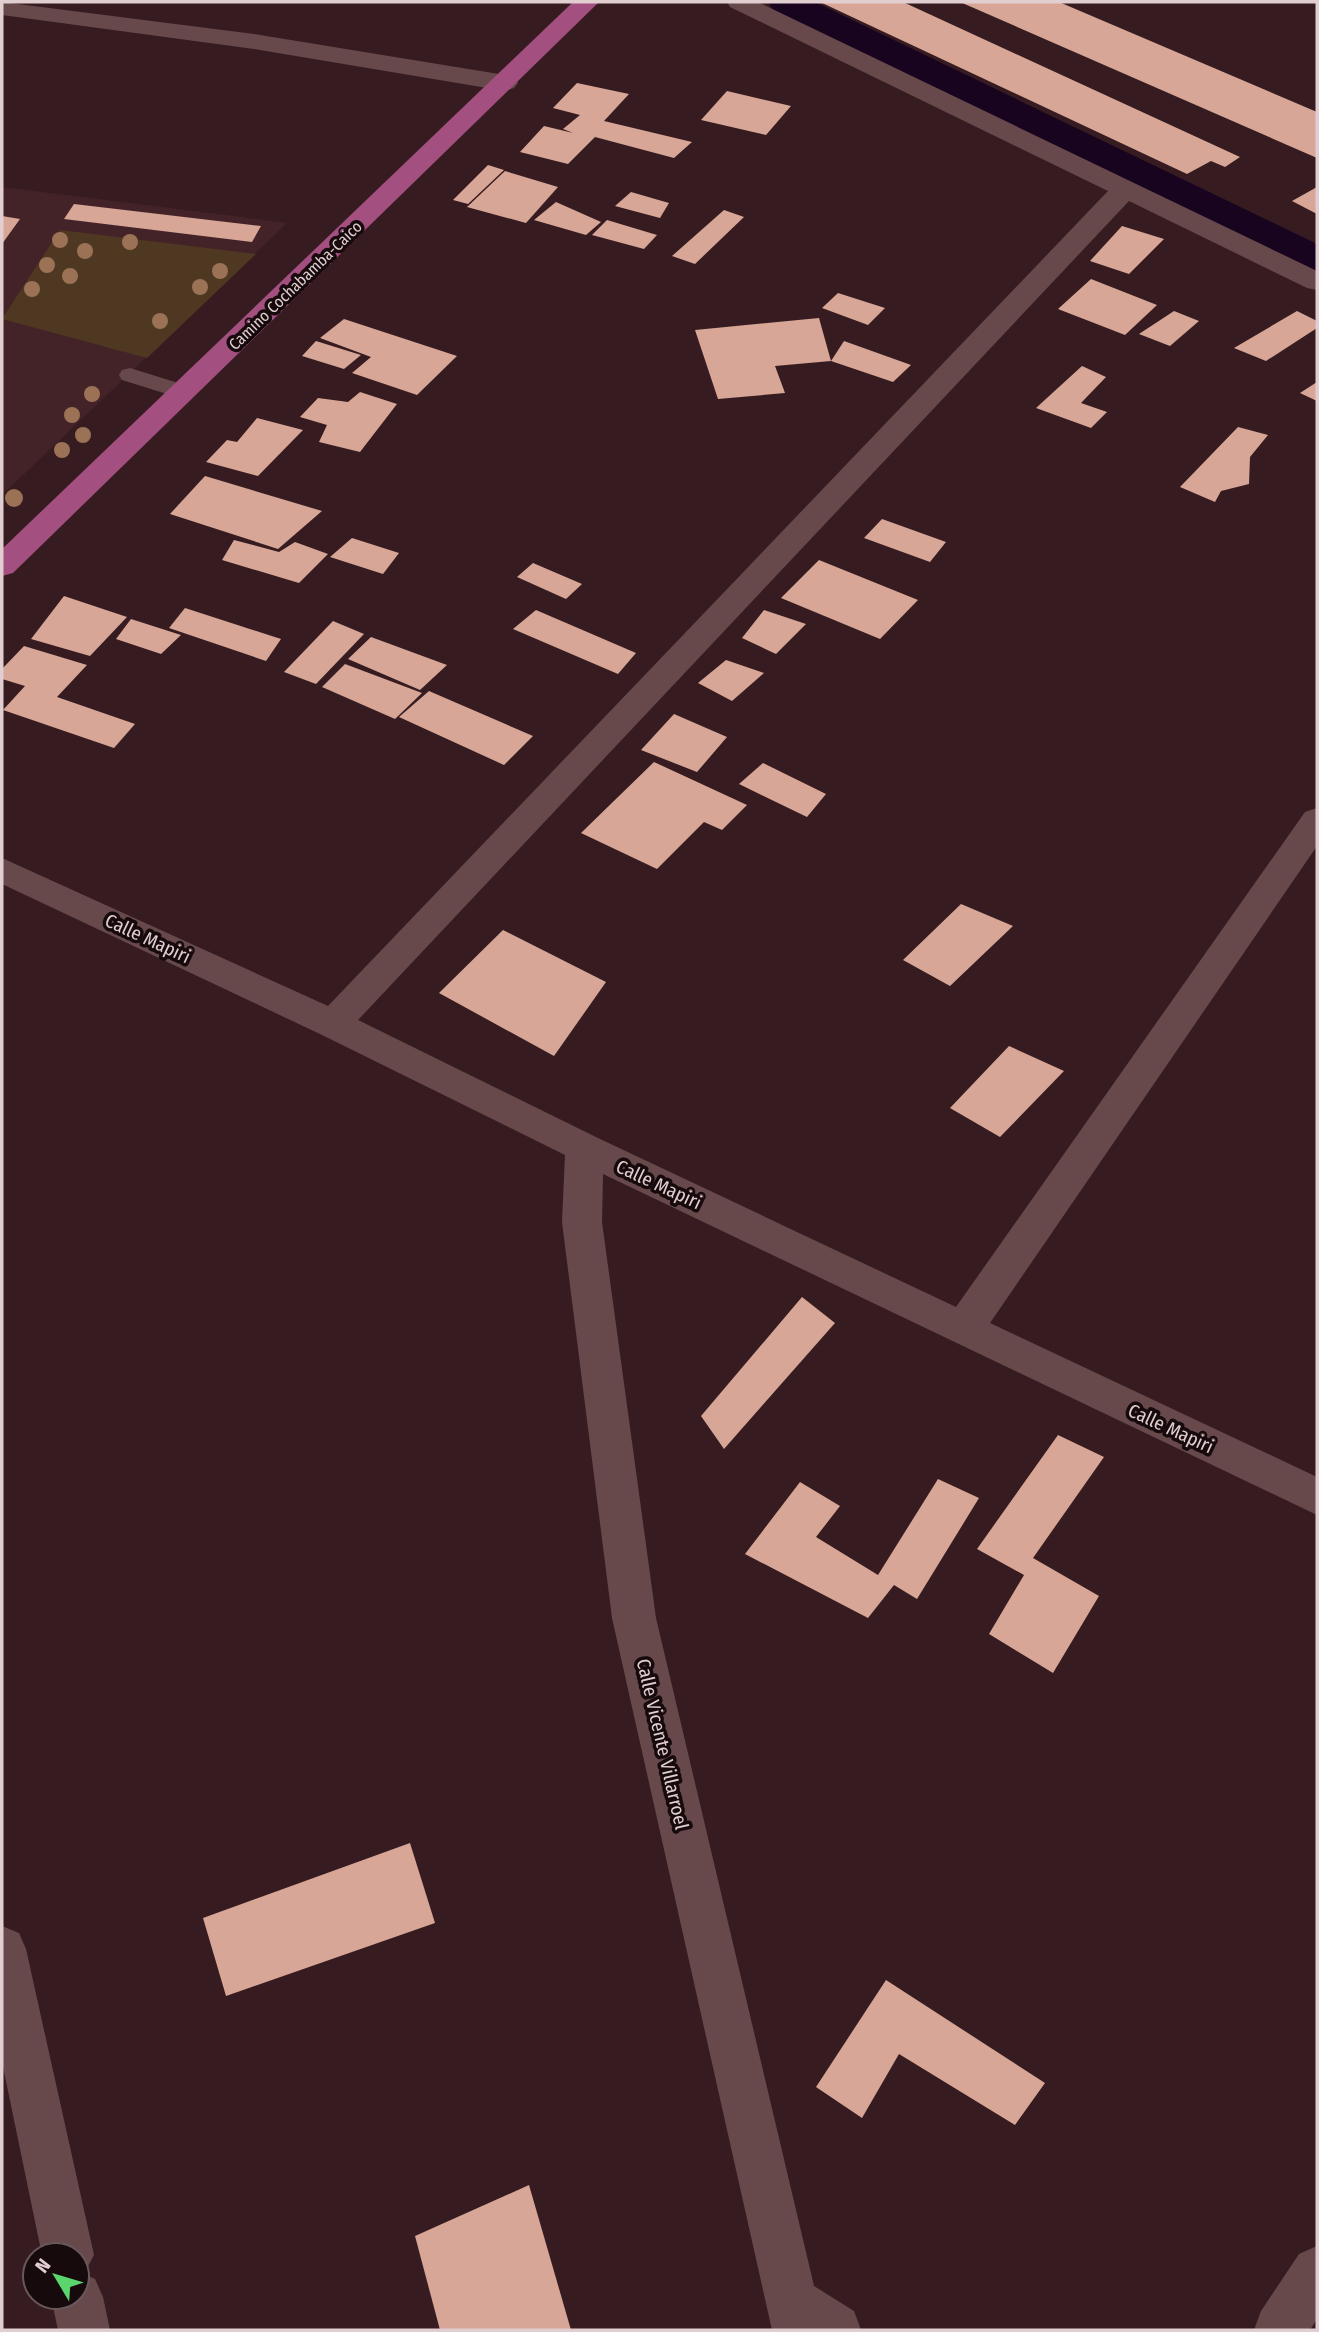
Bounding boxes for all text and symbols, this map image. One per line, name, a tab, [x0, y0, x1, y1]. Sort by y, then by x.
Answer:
street label: Camino Cochabamba-Caico	[225, 217, 366, 354]
street label: Calle Mapiri	[101, 909, 194, 968]
street label: Calle Mapiri	[612, 1155, 705, 1214]
street label: Calle Mapiri	[1124, 1399, 1217, 1458]
street label: Calle Vicente Villarroel	[632, 1656, 693, 1832]
north arrow	[21, 2241, 91, 2311]
text: N	[30, 2254, 56, 2277]

